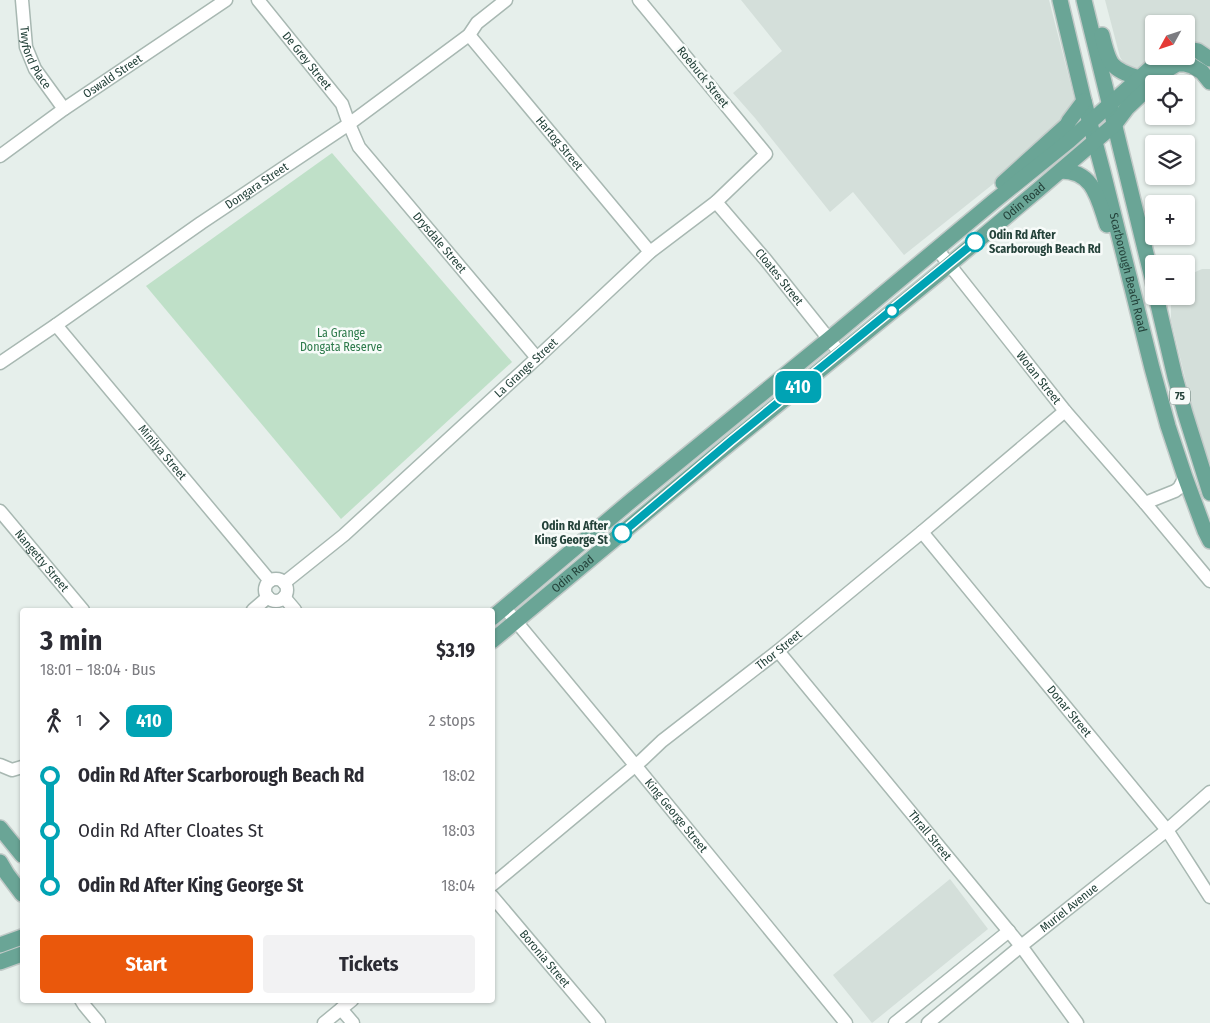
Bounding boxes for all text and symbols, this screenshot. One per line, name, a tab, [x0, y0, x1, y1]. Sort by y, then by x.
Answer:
north arrow	[1145, 15, 1195, 65]
map controls	[1145, 15, 1195, 305]
street label: Twyford Place	[17, 26, 54, 92]
street label: De Grey Street	[280, 29, 335, 92]
street label: Roebuck Street	[674, 44, 732, 110]
street label: Oswald Street	[80, 51, 145, 101]
button: locate	[1145, 75, 1195, 125]
street label: Hartog Street	[533, 114, 586, 173]
button: layers	[1145, 135, 1195, 185]
street label: Dongara Street	[222, 160, 291, 212]
street label: Odin Road	[1000, 180, 1048, 223]
button: +	[1145, 195, 1195, 245]
street label: Drysdale Street	[410, 209, 469, 276]
street label: Scarborough Beach Road	[1106, 211, 1150, 334]
place label: Odin Rd After Scarborough Beach Rd	[989, 228, 1101, 256]
marker: Odin Rd After Scarborough Beach Rd	[965, 232, 985, 252]
street label: Cloates Street	[752, 246, 806, 308]
button: −	[1145, 255, 1195, 305]
unlabelled marker	[885, 304, 899, 318]
park label: La Grange Dongata Reserve	[300, 326, 382, 354]
street label: La Grange Street	[492, 335, 561, 400]
street label: Wotan Street	[1013, 348, 1064, 407]
line badge: 410	[769, 371, 827, 403]
text: 410	[785, 376, 811, 398]
road number: 75	[1170, 388, 1190, 404]
street label: Minilya Street	[135, 422, 190, 483]
place label: Odin Rd After King George St	[535, 519, 609, 547]
marker: Odin Rd After King George St	[612, 523, 632, 543]
street label: Nangetty Street	[12, 527, 72, 595]
street label: Odin Road	[549, 552, 597, 596]
text: 3 min	[40, 624, 102, 657]
street label: Thor Street	[753, 627, 805, 673]
text: $3.19	[436, 639, 475, 662]
text: 18:01 – 18:04 · Bus	[40, 660, 156, 679]
street label: Donar Street	[1044, 683, 1095, 740]
icon: walk	[40, 707, 68, 735]
icon: forward	[90, 707, 118, 735]
text: 410	[136, 710, 162, 732]
text: 1	[76, 711, 82, 730]
text: 2 stops	[429, 711, 475, 730]
text: Odin Rd After Scarborough Beach Rd	[78, 764, 364, 787]
text: 18:02	[442, 766, 475, 785]
street label: King George Street	[642, 776, 711, 855]
street label: Thrall Street	[905, 808, 955, 863]
text: Odin Rd After Cloates St	[78, 819, 263, 842]
text: 18:03	[442, 821, 475, 840]
text: Odin Rd After King George St	[78, 874, 304, 897]
text: 18:04	[441, 876, 475, 895]
street label: Muriel Avenue	[1037, 881, 1101, 935]
street label: Boronia Street	[517, 927, 573, 990]
button: Start	[40, 935, 253, 993]
button: Tickets	[263, 935, 475, 993]

